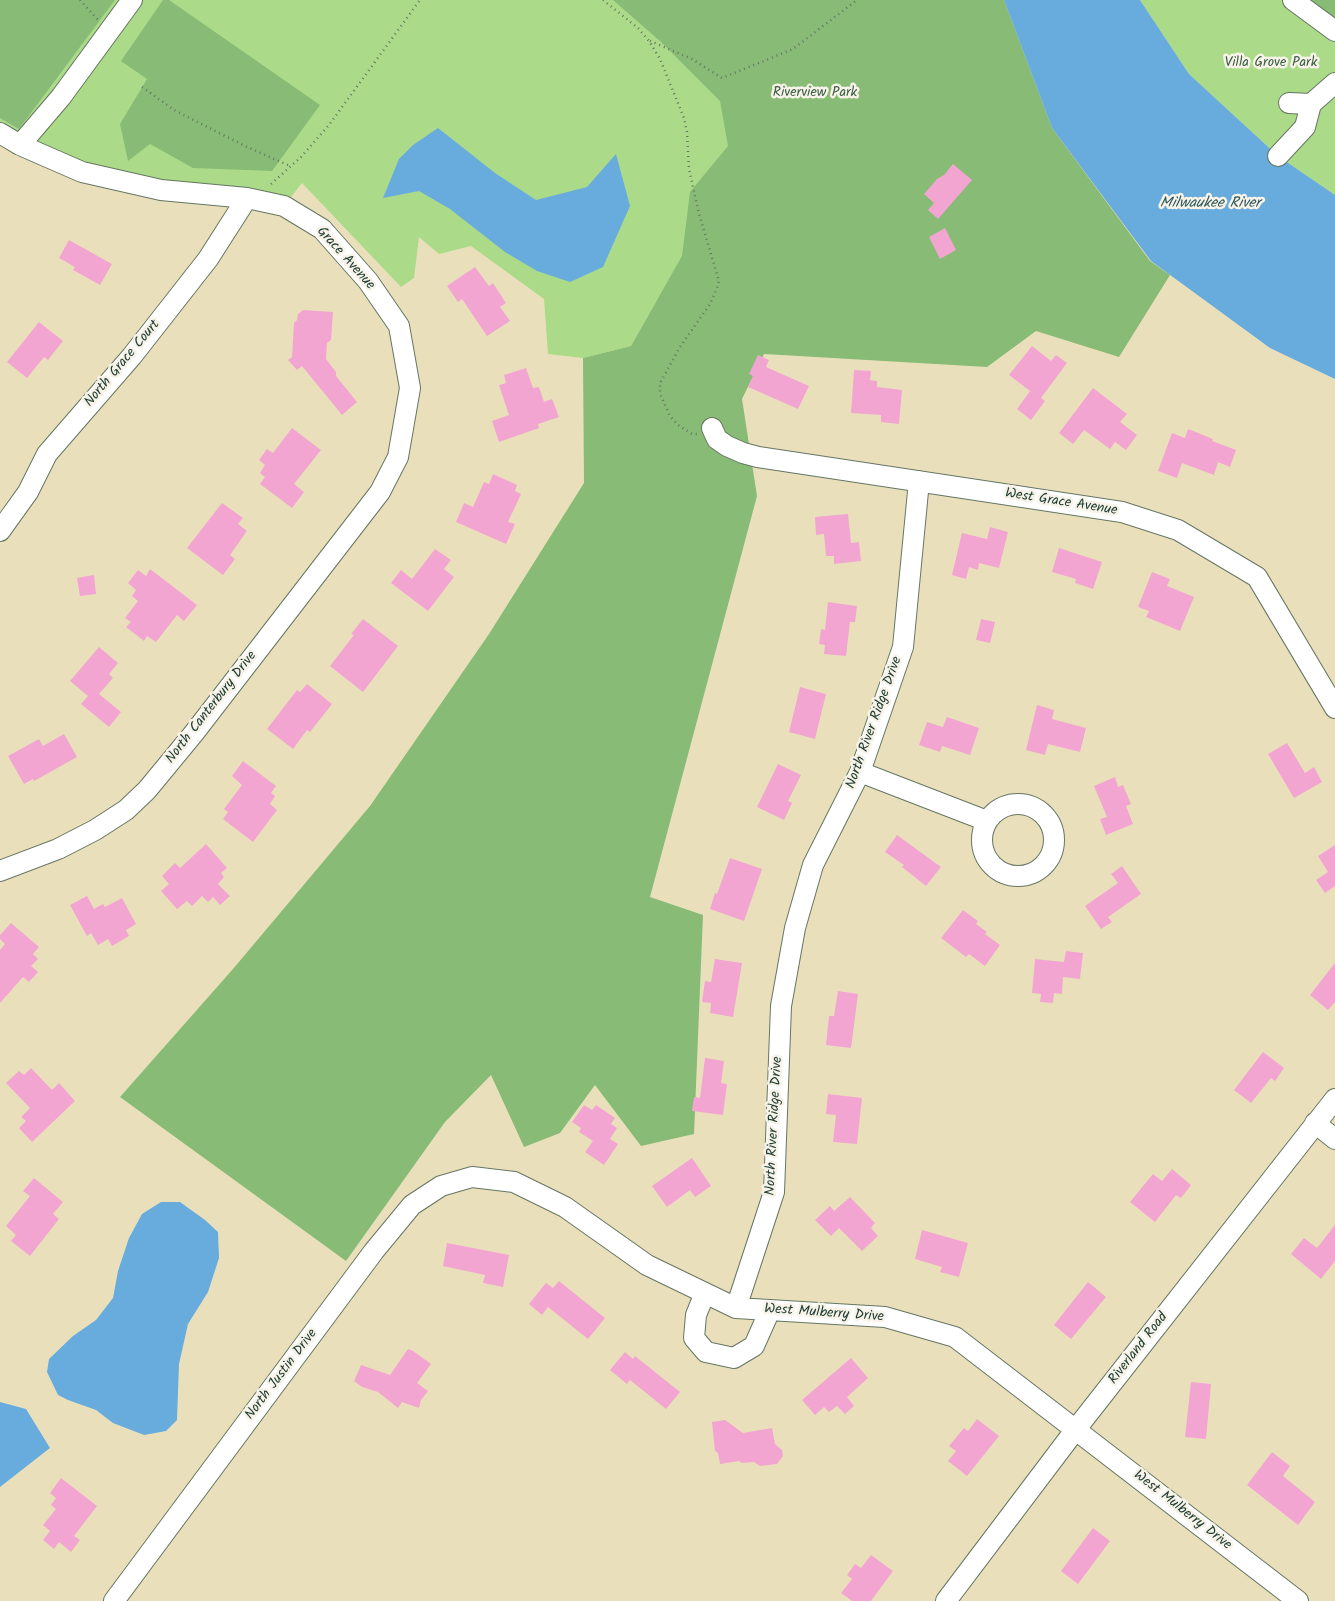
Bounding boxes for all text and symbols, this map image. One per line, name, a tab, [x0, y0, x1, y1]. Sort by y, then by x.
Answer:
park label: Villa Grove Park	[1225, 56, 1317, 72]
park label: Riverview Park	[773, 86, 857, 102]
water label: Milwaukee River	[1160, 195, 1260, 213]
street label: Grace Avenue	[312, 224, 378, 294]
street label: North Grace Court	[82, 317, 164, 411]
street label: West Grace Avenue	[1004, 486, 1118, 520]
street label: North Canterbury Drive	[163, 649, 261, 767]
street label: North River Ridge Drive	[843, 655, 907, 791]
street label: North River Ridge Drive	[763, 1056, 787, 1196]
street label: West Mulberry Drive	[764, 1301, 884, 1327]
street label: Riverland Road	[1106, 1310, 1172, 1388]
street label: North Justin Drive	[242, 1326, 322, 1424]
street label: West Mulberry Drive	[1130, 1468, 1234, 1554]

